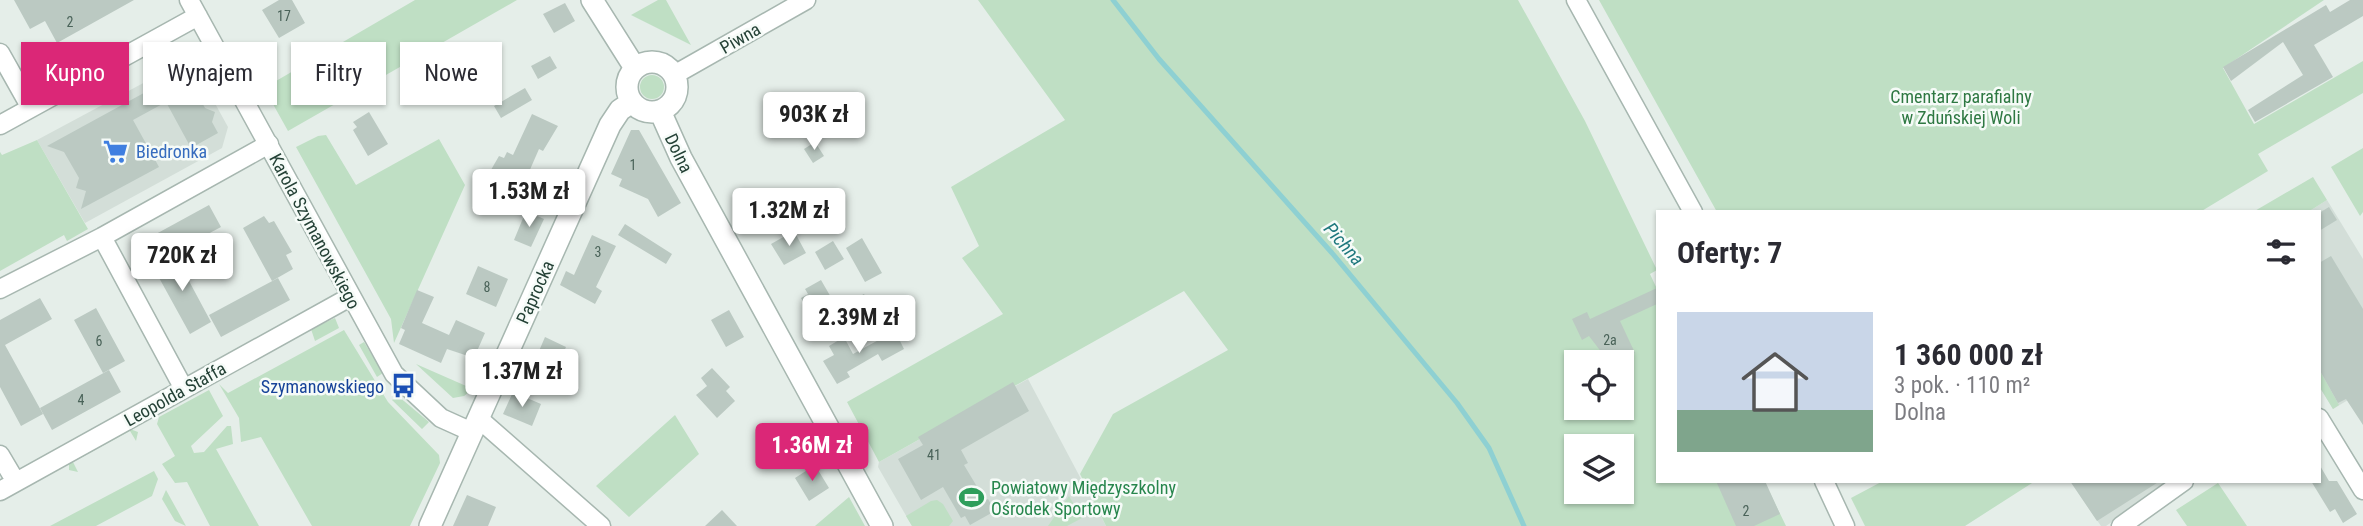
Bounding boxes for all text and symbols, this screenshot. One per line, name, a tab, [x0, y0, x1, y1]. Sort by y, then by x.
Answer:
house number: 17	[277, 8, 291, 24]
house number: 2	[67, 14, 74, 30]
street label: Piwna	[716, 18, 764, 58]
chip: Kupno	[21, 42, 129, 105]
chip: Wynajem	[143, 42, 277, 105]
chip: Filtry	[291, 42, 386, 105]
chip: Nowe	[400, 42, 502, 105]
park label: Cmentarz parafialny w Zduńskiej Woli	[1890, 86, 2032, 128]
pin: 903K zł	[749, 92, 879, 152]
text: 903K zł	[779, 101, 849, 128]
street label: Dolna	[661, 130, 697, 176]
supermarket icon: Biedronka	[102, 137, 130, 165]
place label: Biedronka	[136, 141, 207, 162]
street label: Karola Szymanowskiego	[265, 150, 365, 312]
house number: 1	[630, 157, 636, 173]
pin: 1.53M zł	[457, 170, 601, 229]
text: 1.53M zł	[488, 178, 570, 205]
pin: 1.32M zł	[717, 188, 861, 248]
text: 1.32M zł	[748, 197, 830, 224]
water label: Pichna	[1319, 218, 1369, 270]
pin: 720K zł	[117, 233, 247, 293]
icon: filters	[2262, 233, 2300, 271]
text: Oferty: 7	[1677, 235, 1782, 270]
text: 720K zł	[147, 242, 217, 269]
house number: 3	[595, 244, 601, 260]
street label: Paprocka	[512, 257, 558, 327]
house number: 8	[484, 279, 491, 295]
pin: 2.39M zł	[787, 296, 931, 355]
text: 2.39M zł	[818, 304, 900, 331]
house number: 2a	[1603, 332, 1617, 348]
house number: 6	[96, 333, 103, 349]
text: 1 360 000 zł	[1894, 337, 2043, 372]
icon: home	[1733, 340, 1817, 424]
pin: 1.37M zł	[450, 350, 594, 409]
map controls	[1564, 350, 1634, 504]
button: locate	[1564, 350, 1634, 420]
street label: Leopolda Staffa	[120, 357, 230, 431]
text: 1.37M zł	[481, 358, 563, 385]
bus stop icon: Szymanowskiego	[390, 372, 418, 400]
text: 3 pok. · 110 m²	[1894, 372, 2030, 399]
place label: Szymanowskiego	[261, 376, 384, 397]
house number: 4	[78, 392, 85, 408]
text: Dolna	[1894, 399, 1946, 426]
pin: 1.36M zł	[740, 424, 884, 483]
text: 1.36M zł	[771, 432, 853, 459]
button: layers	[1564, 434, 1634, 504]
house number: 41	[927, 447, 941, 463]
place label: Powiatowy Międzyszkolny Ośrodek Sportowy	[991, 477, 1176, 519]
sports icon: Powiatowy Międzyszkolny Ośrodek Sportowy	[957, 483, 985, 511]
house number: 2	[1743, 503, 1750, 519]

